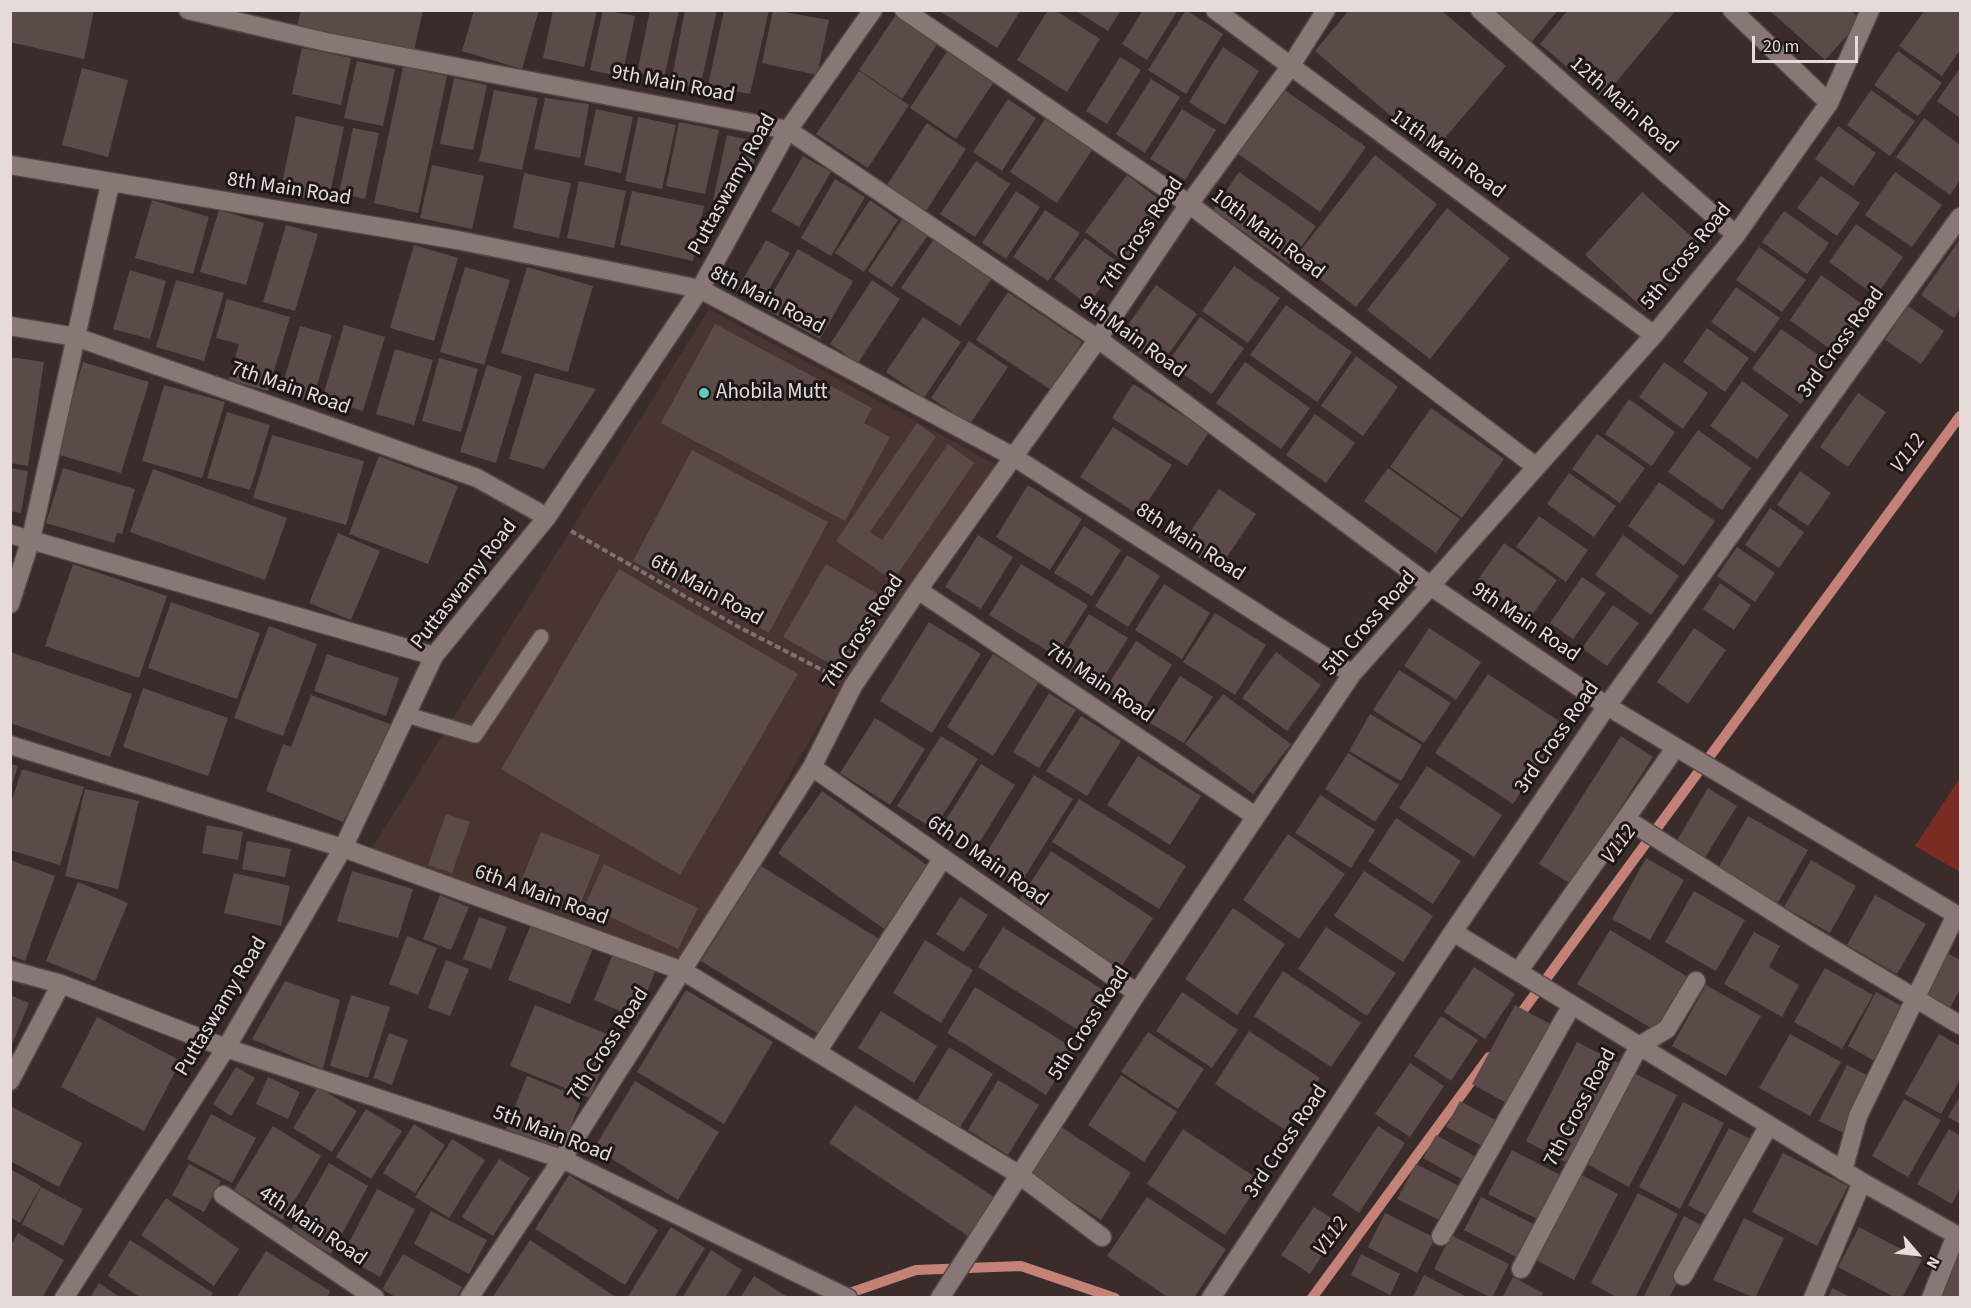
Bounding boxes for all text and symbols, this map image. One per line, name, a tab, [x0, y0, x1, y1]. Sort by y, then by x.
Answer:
scale bar	[1755, 24, 1862, 62]
text: 20 m	[1763, 34, 1799, 59]
street label: 12th Main Road	[1564, 52, 1682, 160]
street label: 9th Main Road	[609, 61, 737, 109]
street label: 11th Main Road	[1385, 105, 1509, 205]
street label: Puttaswamy Road	[684, 110, 782, 260]
street label: 8th Main Road	[225, 168, 353, 212]
street label: 7th Cross Road	[1096, 173, 1190, 295]
street label: 10th Main Road	[1205, 184, 1329, 286]
street label: 5th Cross Road	[1636, 198, 1738, 316]
street label: 8th Main Road	[706, 261, 828, 341]
street label: 3rd Cross Road	[1793, 283, 1891, 403]
street label: 9th Main Road	[1074, 291, 1190, 385]
street label: 7th Main Road	[227, 357, 353, 421]
place label: Ahobila Mutt	[716, 380, 828, 406]
marker: Ahobila Mutt	[697, 386, 711, 400]
water label: V112	[1886, 429, 1932, 479]
street label: 8th Main Road	[1131, 498, 1249, 588]
street label: Puttaswamy Road	[406, 515, 524, 655]
street label: 6th Main Road	[645, 550, 767, 632]
street label: 5th Cross Road	[1318, 567, 1422, 681]
street label: 7th Cross Road	[818, 570, 910, 694]
street label: 9th Main Road	[1466, 578, 1584, 668]
street label: 7th Main Road	[1040, 639, 1158, 729]
street label: 3rd Cross Road	[1510, 677, 1606, 799]
street label: 6th D Main Road	[922, 811, 1052, 913]
water label: V112	[1597, 820, 1643, 870]
street label: 6th A Main Road	[471, 860, 611, 932]
street label: Puttaswamy Road	[171, 933, 273, 1081]
street label: 5th Cross Road	[1044, 962, 1136, 1086]
street label: 7th Cross Road	[563, 983, 655, 1107]
street label: 7th Cross Road	[1539, 1045, 1623, 1171]
street label: 3rd Cross Road	[1240, 1081, 1334, 1203]
street label: 5th Main Road	[489, 1101, 615, 1169]
street label: 4th Main Road	[253, 1182, 371, 1272]
water label: V112	[1309, 1212, 1355, 1262]
north arrow	[1887, 1224, 1947, 1284]
text: N	[1921, 1253, 1945, 1272]

